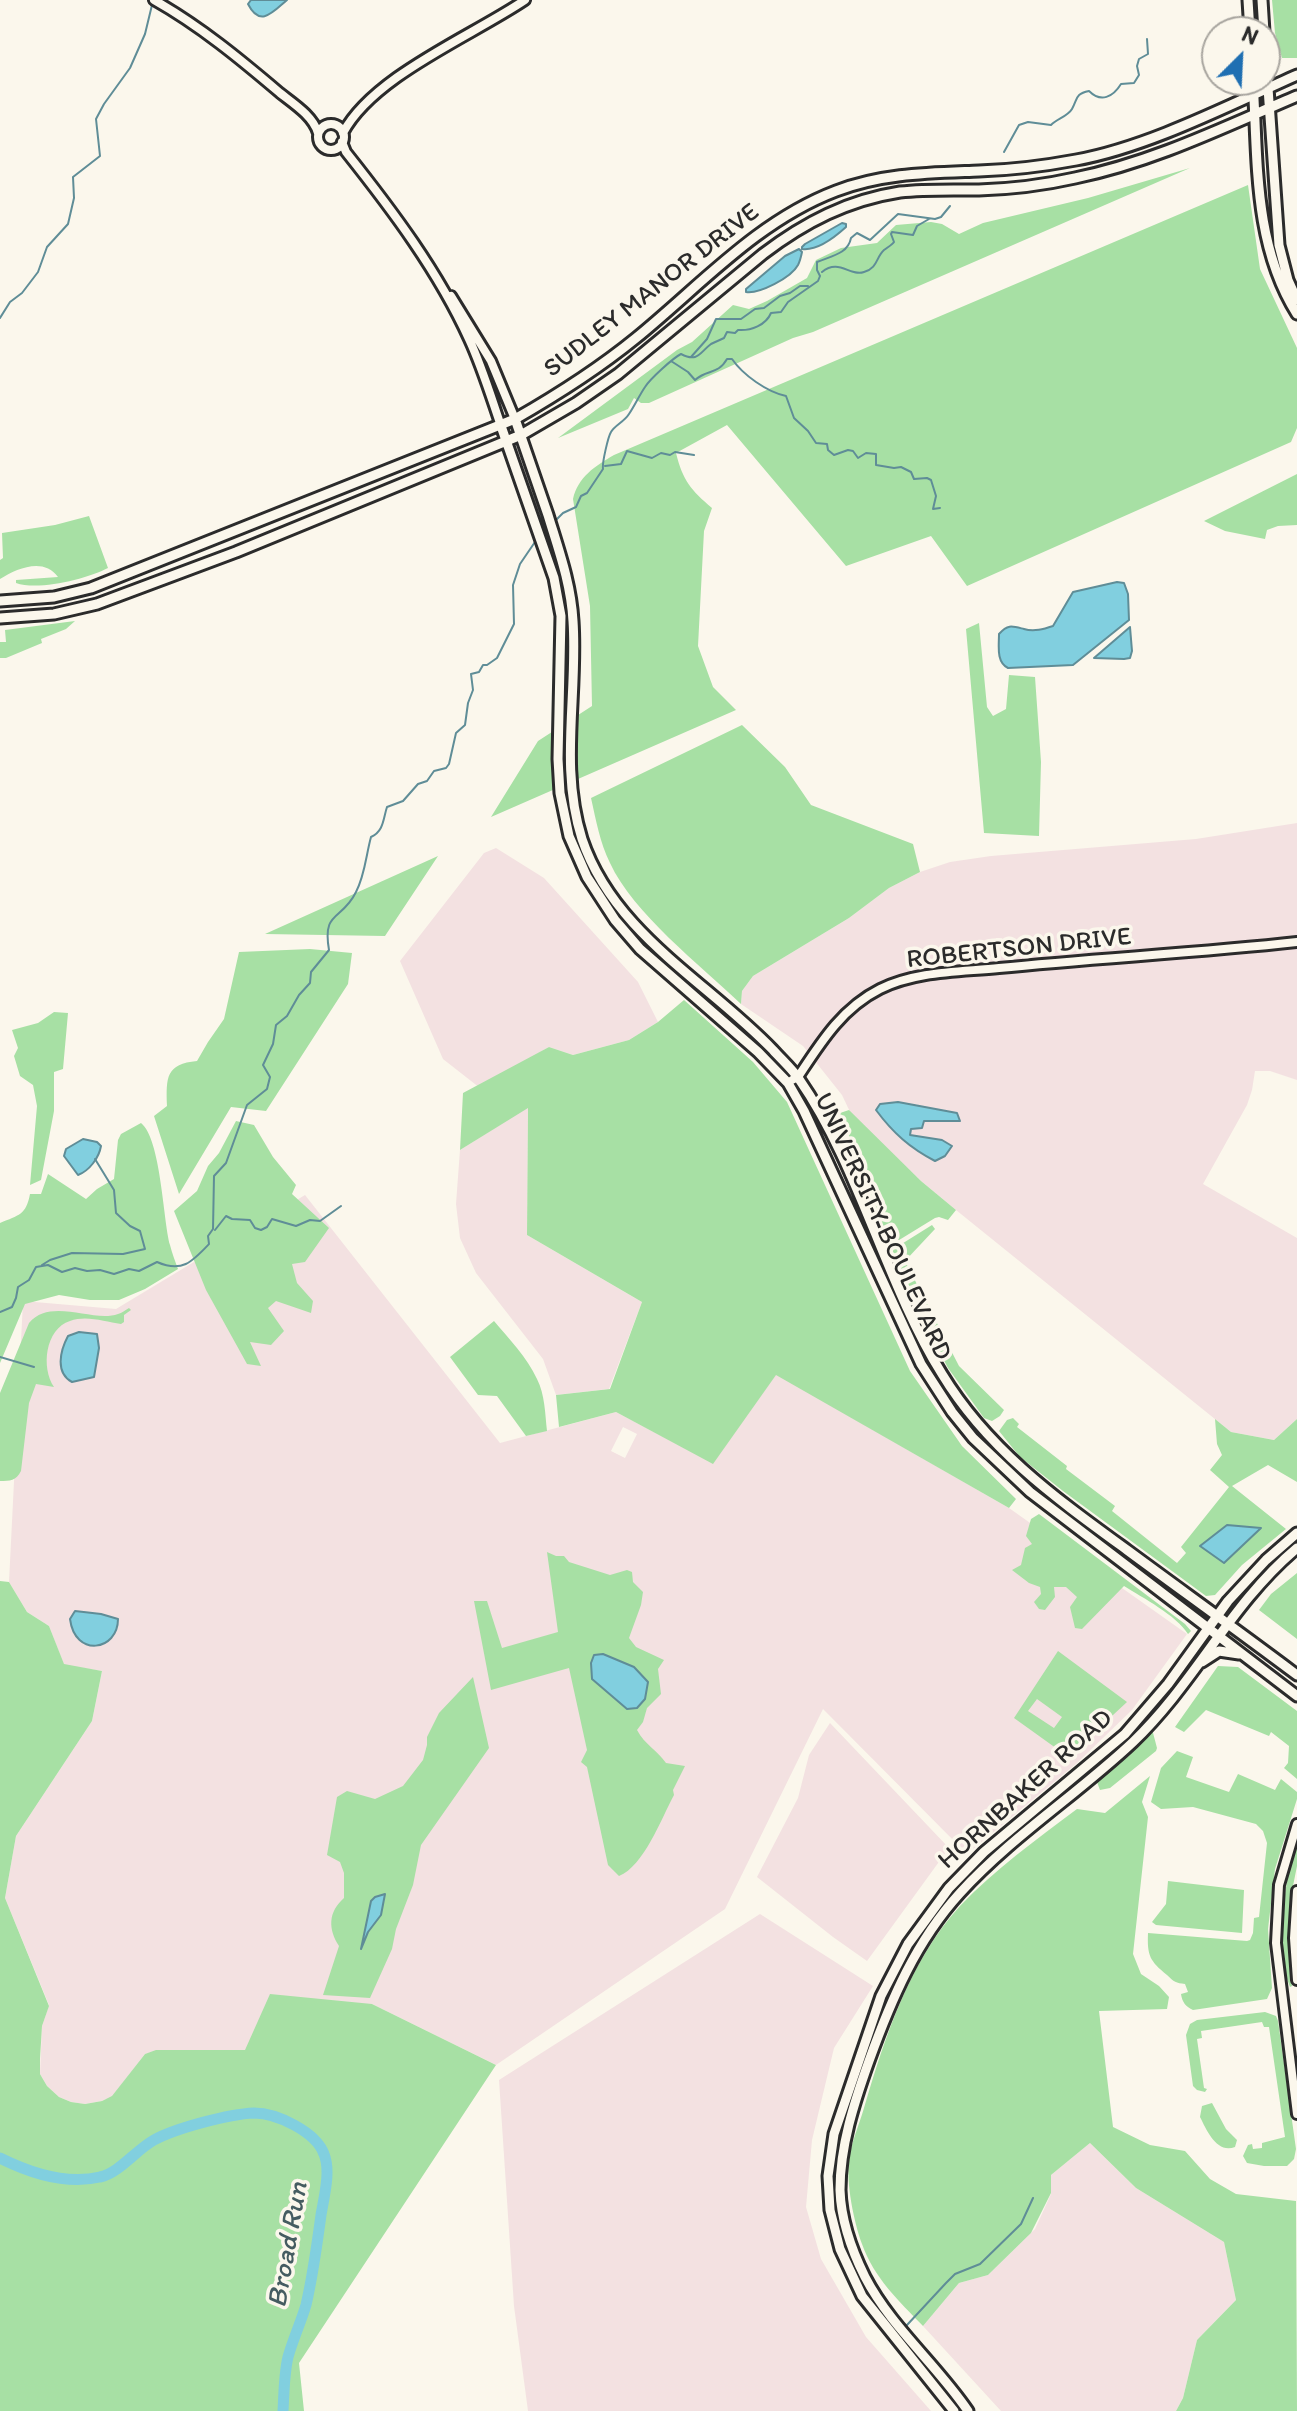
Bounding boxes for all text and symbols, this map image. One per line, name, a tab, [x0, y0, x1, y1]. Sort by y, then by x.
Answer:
north arrow	[1201, 16, 1281, 96]
text: N	[1238, 20, 1262, 51]
street label: SUDLEY MANOR DRIVE	[538, 197, 766, 385]
street label: ROBERTSON DRIVE	[905, 922, 1133, 976]
street label: UNIVERSITY BOULEVARD	[806, 1088, 958, 1366]
street label: HORNBAKER ROAD	[932, 1703, 1120, 1877]
water label: Broad Run	[261, 2180, 317, 2310]

